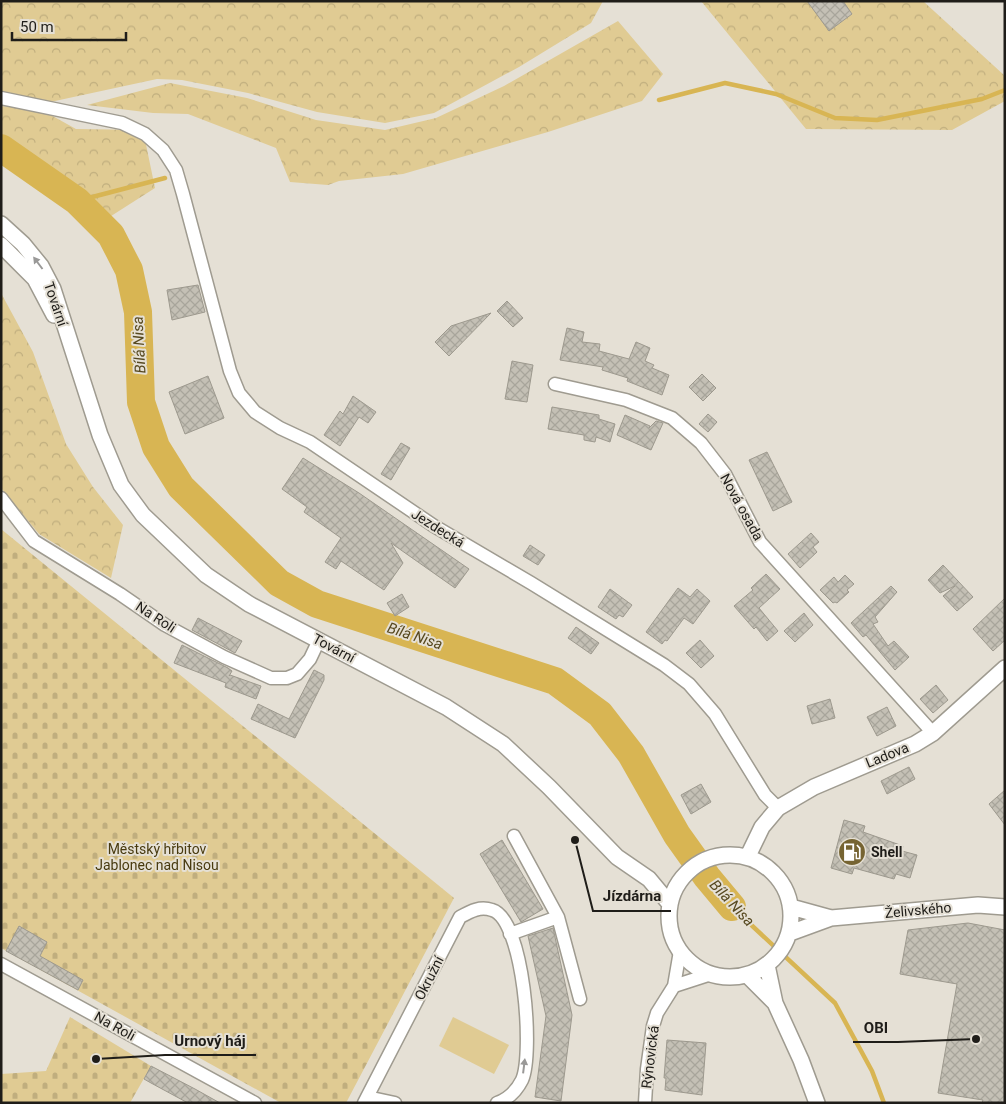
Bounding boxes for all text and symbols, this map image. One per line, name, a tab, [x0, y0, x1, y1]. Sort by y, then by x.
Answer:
scale bar	[12, 10, 126, 42]
text: 50 m	[20, 18, 54, 36]
one-way arrow	[33, 256, 43, 270]
street label: Tovární	[41, 280, 71, 329]
water label: Bílá Nisa	[129, 316, 149, 374]
street label: Nová osada	[717, 471, 767, 543]
street label: Jezdecká	[409, 505, 467, 551]
street label: Na Roli	[133, 598, 179, 636]
water label: Bílá Nisa	[385, 619, 445, 653]
street label: Tovární	[310, 630, 358, 666]
street label: Ladova	[863, 739, 911, 771]
fuel station icon: Shell	[837, 837, 867, 867]
park label: Městský hřbitov Jablonec nad Nisou	[95, 841, 219, 873]
place label: Shell	[871, 844, 902, 860]
water label: Bílá Nisa	[706, 876, 758, 930]
callout: Jízdárna	[593, 881, 671, 911]
text: Jízdárna	[603, 887, 661, 905]
street label: Želivského	[884, 898, 952, 921]
street label: Okružní	[411, 953, 447, 1003]
street label: Na Roli	[92, 1008, 138, 1044]
callout: OBI	[853, 1012, 898, 1042]
text: OBI	[864, 1019, 888, 1037]
callout: Urnový háj	[165, 1025, 256, 1055]
street label: Rýnovická	[638, 1025, 662, 1089]
text: Urnový háj	[174, 1032, 246, 1050]
one-way arrow	[520, 1057, 528, 1073]

